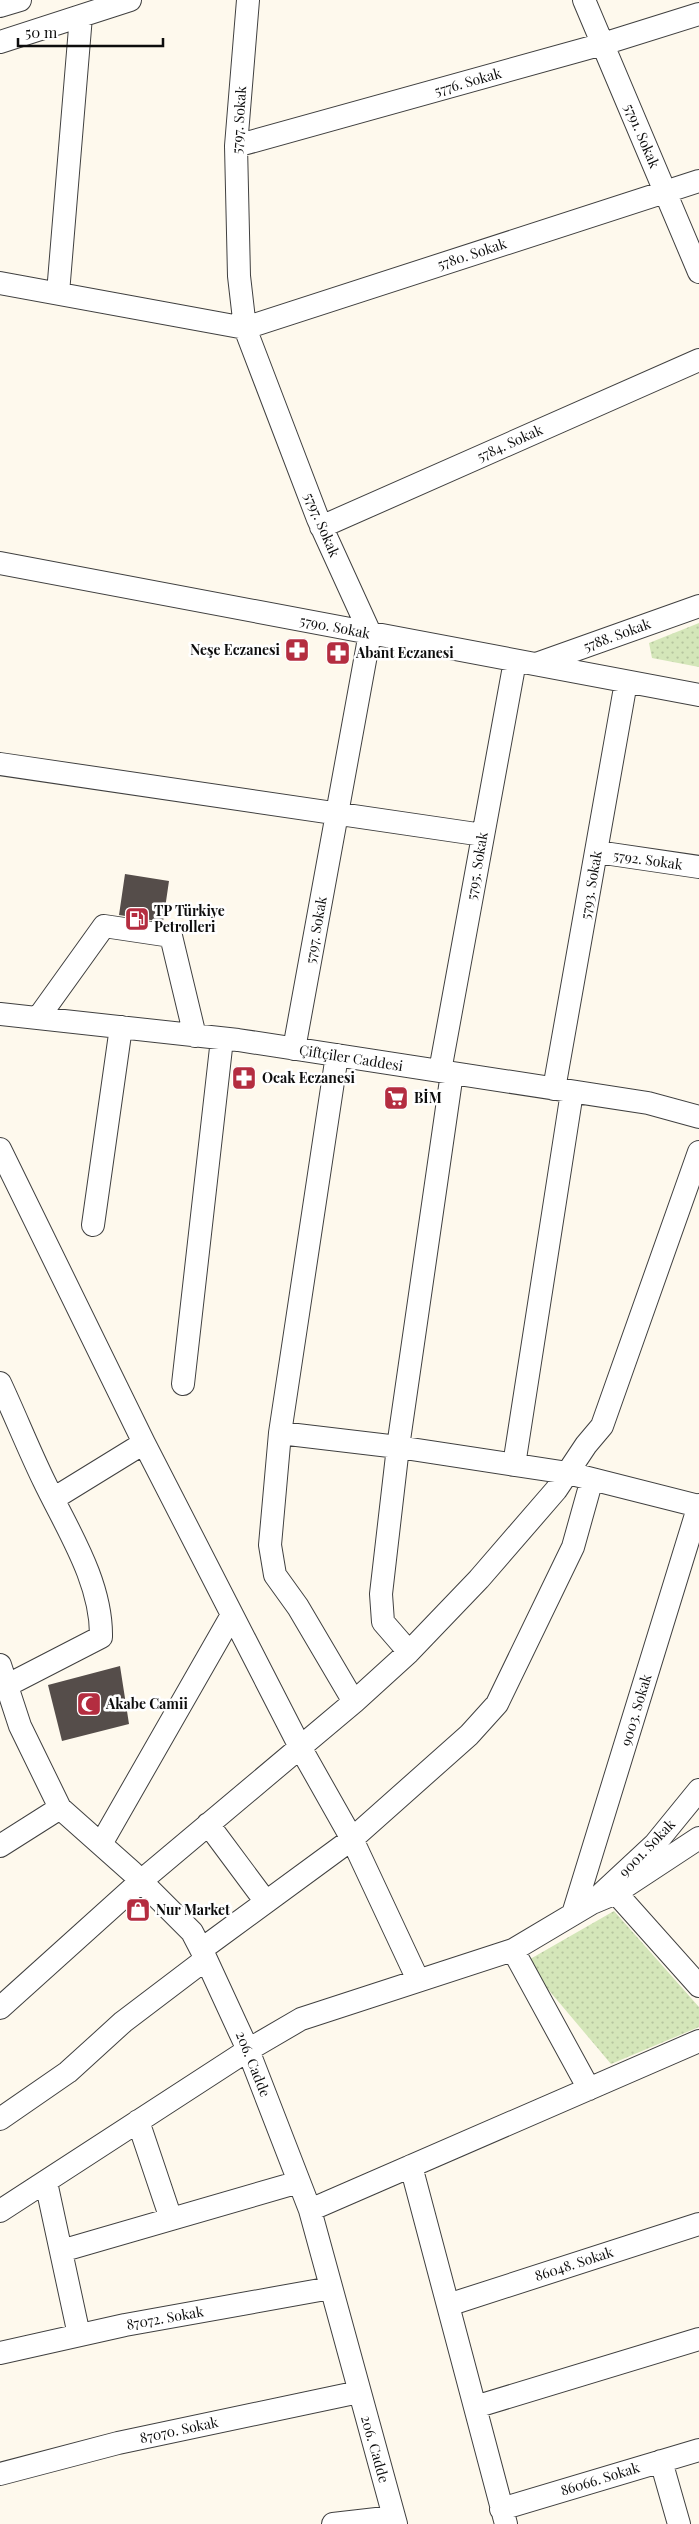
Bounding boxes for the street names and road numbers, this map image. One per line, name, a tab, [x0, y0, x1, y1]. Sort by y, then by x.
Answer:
street label: 5776. Sokak	[432, 63, 504, 100]
street label: 5797. Sokak	[227, 85, 250, 155]
street label: 5791. Sokak	[620, 101, 665, 171]
street label: 5780. Sokak	[435, 233, 509, 274]
street label: 5784. Sokak	[474, 420, 546, 465]
street label: 5797. Sokak	[300, 490, 345, 560]
street label: 5790. Sokak	[298, 610, 372, 643]
street label: 5788. Sokak	[580, 613, 653, 655]
street label: 5795. Sokak	[461, 830, 492, 901]
street label: 5792. Sokak	[612, 845, 684, 874]
street label: 5793. Sokak	[575, 849, 606, 921]
street label: 5797. Sokak	[300, 894, 331, 965]
street label: Çiftçiler Caddesi	[298, 1040, 404, 1075]
street label: 9003. Sokak	[616, 1671, 656, 1748]
street label: 9001. Sokak	[614, 1814, 679, 1881]
street label: 206. Cadde	[232, 2028, 275, 2100]
street label: 86048. Sokak	[532, 2242, 616, 2285]
street label: 87072. Sokak	[125, 2301, 205, 2334]
street label: 87070. Sokak	[138, 2412, 220, 2447]
street label: 206. Cadde	[357, 2413, 394, 2485]
street label: 86066. Sokak	[558, 2457, 642, 2500]

